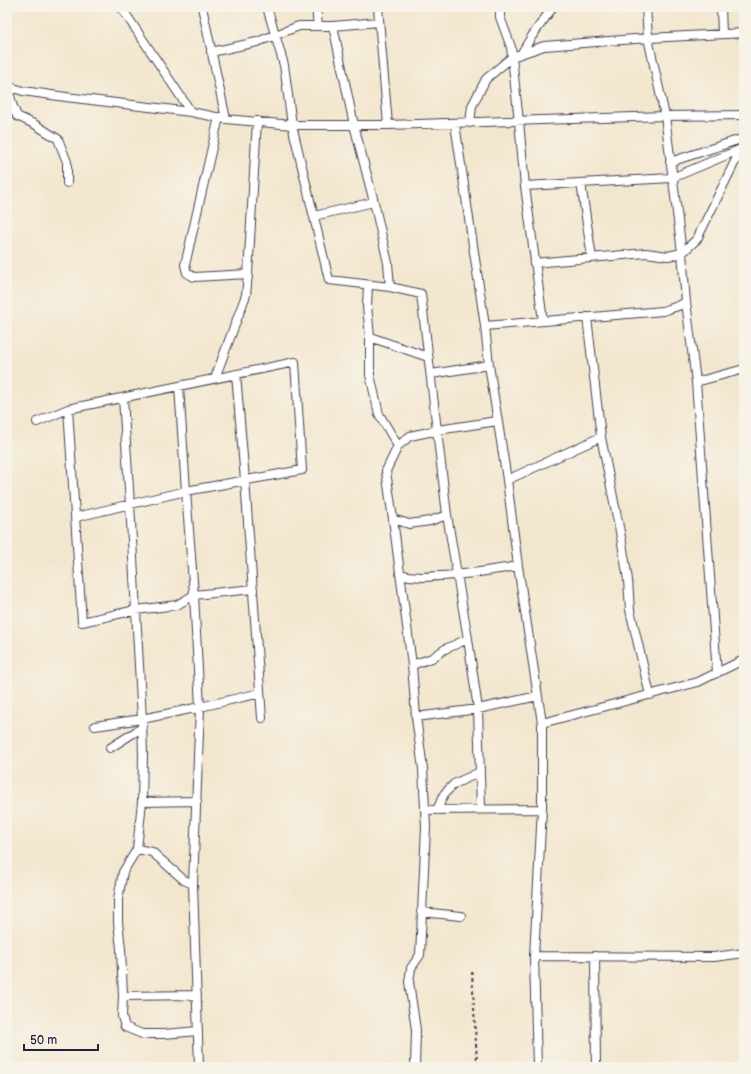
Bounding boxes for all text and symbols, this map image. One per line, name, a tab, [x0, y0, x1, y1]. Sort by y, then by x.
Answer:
scale bar	[24, 1026, 98, 1052]
text: 50 m	[30, 1033, 57, 1048]

